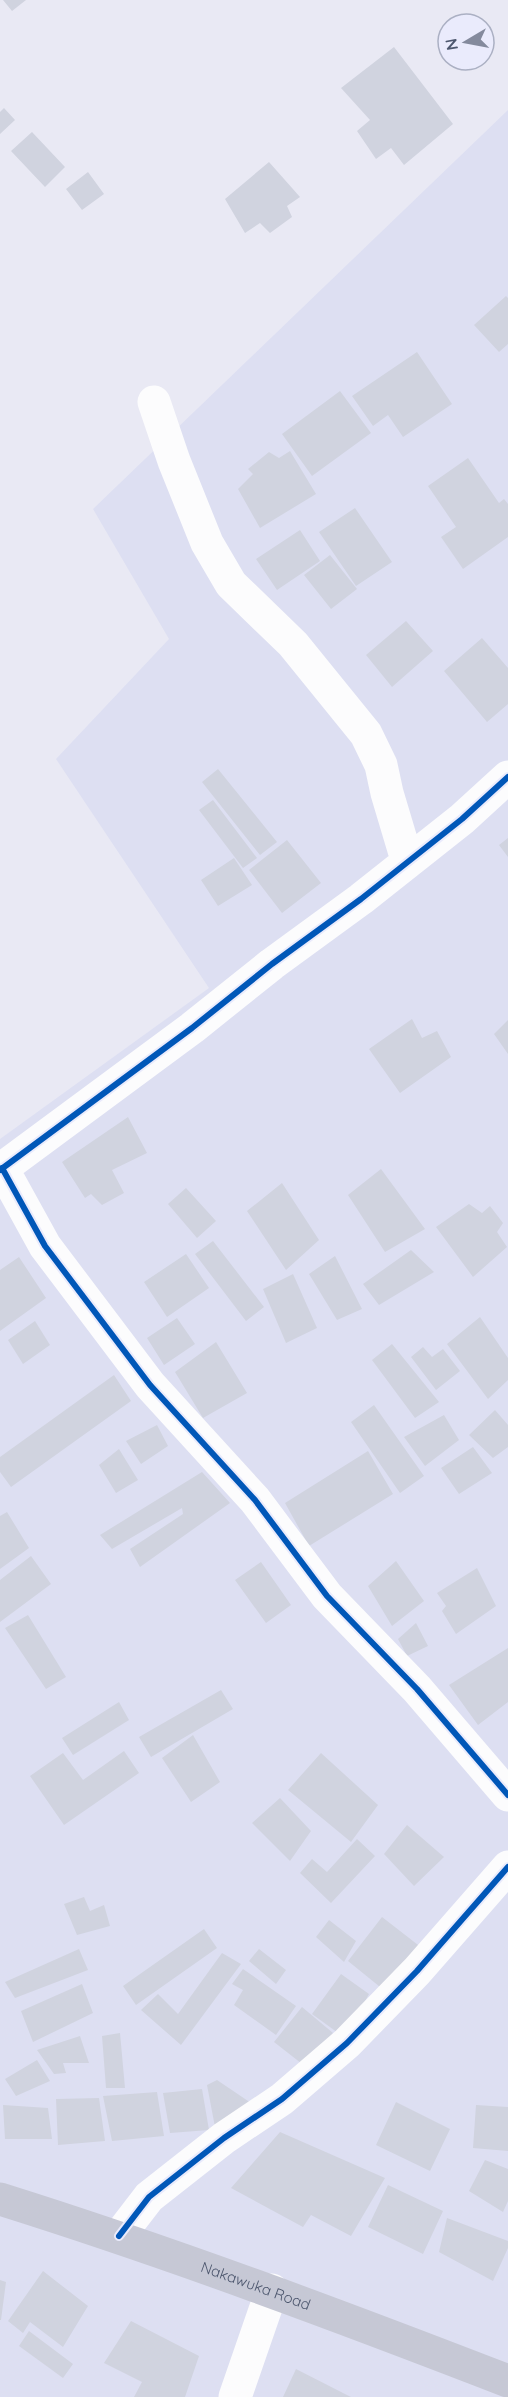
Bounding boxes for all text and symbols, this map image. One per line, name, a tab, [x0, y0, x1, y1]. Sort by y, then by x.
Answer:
north arrow	[436, 12, 496, 72]
text: N	[440, 37, 462, 52]
street label: Nakawuka Road	[198, 2257, 313, 2314]

